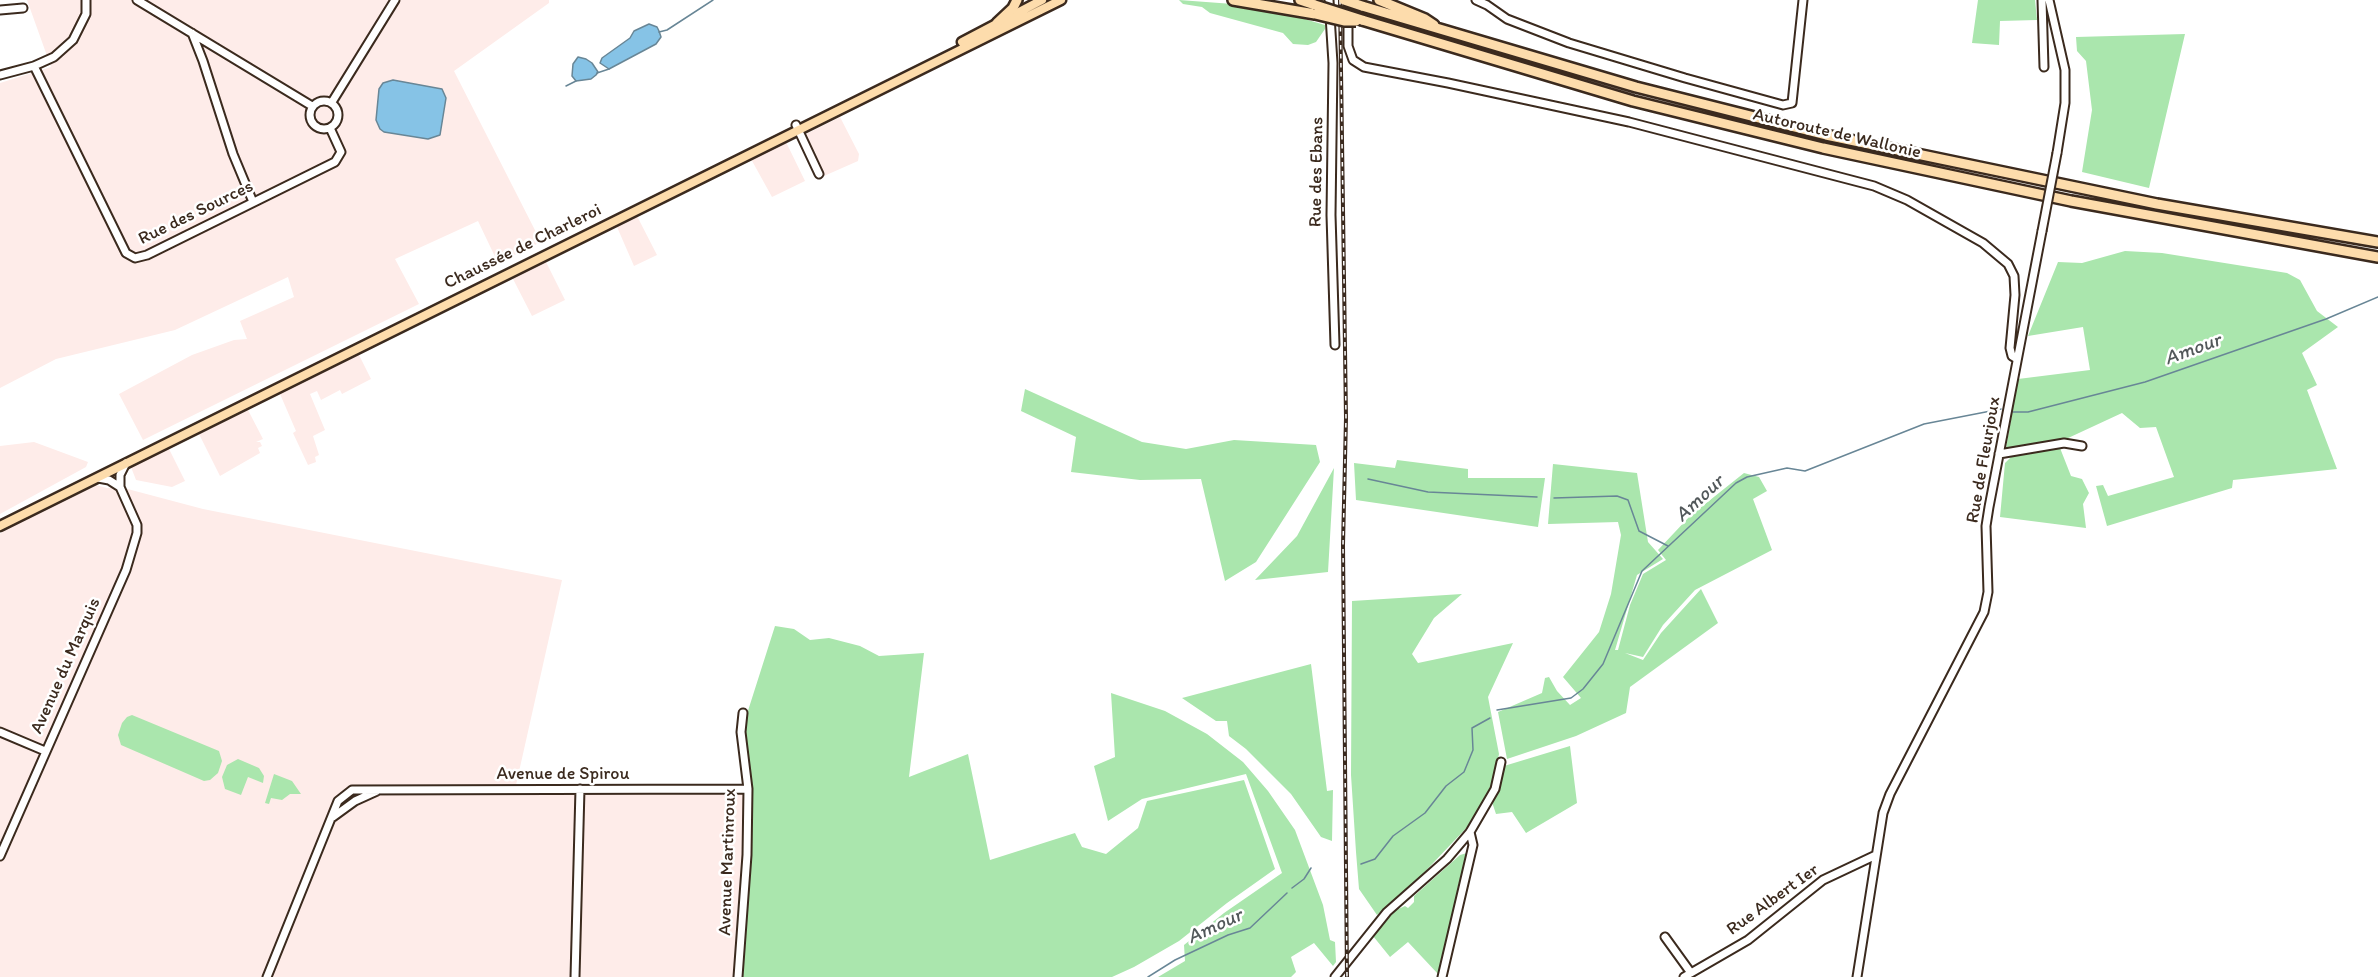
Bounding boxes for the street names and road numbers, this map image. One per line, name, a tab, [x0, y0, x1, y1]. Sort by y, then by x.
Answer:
street label: Autoroute de Wallonie	[1751, 104, 1923, 164]
street label: Rue des Ebans	[1305, 117, 1329, 227]
street label: Rue des Sources	[135, 176, 257, 250]
street label: Chaussée de Charleroi	[441, 200, 605, 294]
street label: Rue de Fleurjoux	[1962, 395, 2006, 525]
street label: Avenue du Marquis	[26, 595, 106, 737]
street label: Avenue de Spirou	[496, 763, 630, 785]
street label: Avenue Martinroux	[715, 788, 741, 936]
street label: Rue Albert Ier	[1723, 859, 1823, 941]

